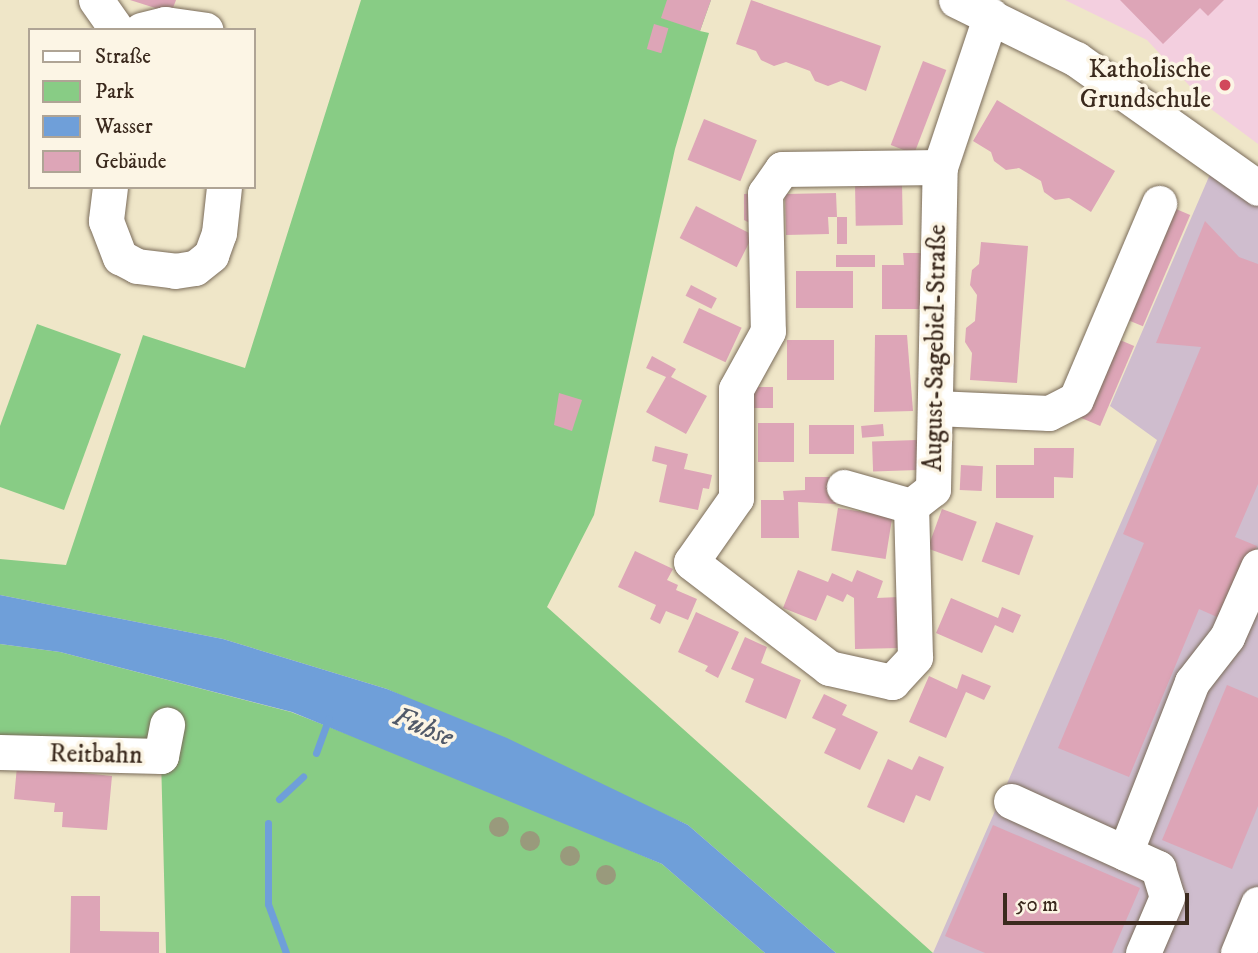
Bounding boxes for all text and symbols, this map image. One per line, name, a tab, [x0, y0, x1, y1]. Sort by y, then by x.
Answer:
legend	[28, 28, 256, 189]
text: Straße	[95, 44, 151, 70]
place label: Katholische Grundschule	[1080, 54, 1211, 116]
marker: Katholische Grundschule	[1217, 77, 1233, 93]
text: Park	[95, 79, 134, 105]
text: Wasser	[95, 114, 152, 140]
text: Gebäude	[95, 149, 166, 175]
street label: August-Sagebiel-Straße	[918, 224, 954, 472]
water label: Fuhse	[388, 700, 458, 754]
street label: Reitbahn	[49, 739, 143, 771]
scale bar	[1006, 880, 1192, 924]
text: 50 m	[1016, 892, 1058, 918]

